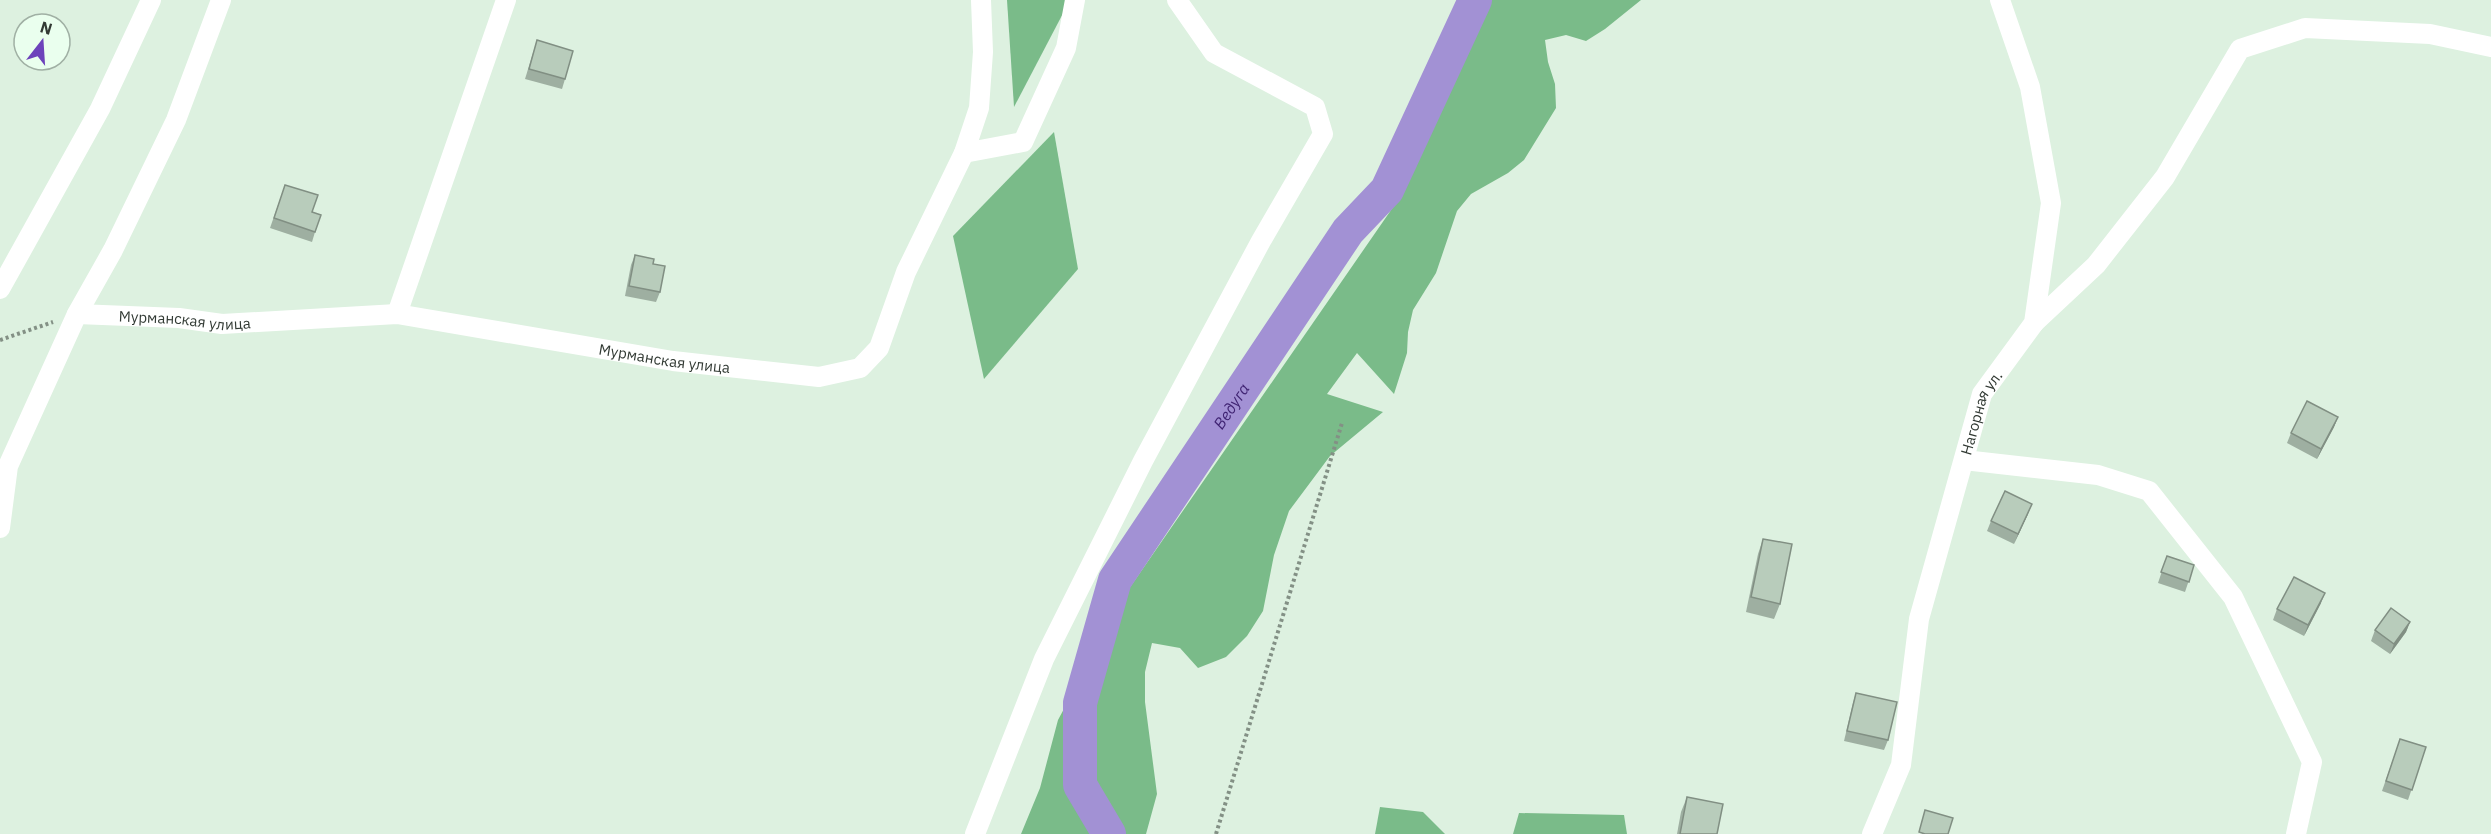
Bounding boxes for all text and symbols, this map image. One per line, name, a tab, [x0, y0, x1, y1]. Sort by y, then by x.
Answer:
north arrow	[12, 12, 72, 72]
text: N	[38, 16, 55, 39]
street label: Мурманская улица	[118, 306, 251, 334]
street label: Мурманская улица	[597, 339, 731, 377]
street label: Нагорная ул.	[1956, 366, 2006, 457]
water label: Ведуга	[1209, 379, 1254, 433]

